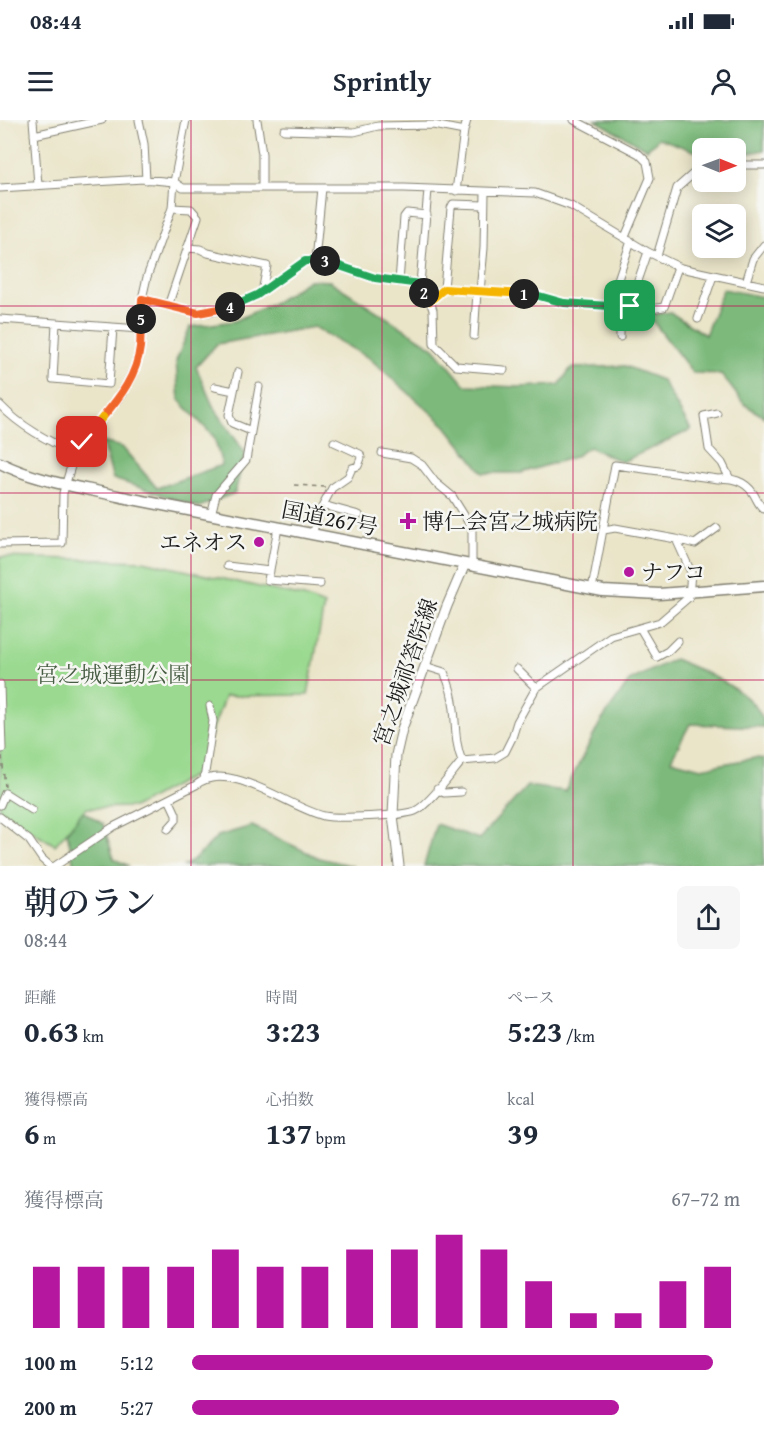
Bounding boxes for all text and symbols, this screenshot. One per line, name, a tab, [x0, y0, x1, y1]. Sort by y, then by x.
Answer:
text: 08:44	[30, 5, 82, 37]
text: Sprintly	[333, 61, 431, 101]
icon: menu	[24, 65, 57, 98]
icon: person	[707, 65, 740, 98]
north arrow	[692, 138, 746, 192]
map controls	[692, 138, 746, 258]
button: layers	[692, 204, 746, 258]
pin: 3	[310, 246, 340, 276]
text: 3	[321, 249, 329, 273]
pin: 2	[409, 278, 439, 308]
pin: 1	[509, 279, 539, 309]
pin	[604, 280, 655, 331]
text: 2	[420, 281, 428, 305]
text: 1	[520, 282, 528, 306]
icon: arrive	[613, 289, 646, 322]
pin: 4	[215, 292, 245, 322]
text: 4	[226, 295, 234, 319]
pin: 5	[126, 304, 156, 334]
text: 5	[137, 307, 145, 331]
pin	[56, 416, 107, 467]
icon: check	[65, 425, 98, 458]
street label: 国道267号	[279, 493, 381, 543]
place label: 博仁会宮之城病院	[422, 505, 598, 537]
marker: 博仁会宮之城病院	[399, 512, 417, 530]
place label: エネオス	[159, 526, 247, 558]
marker: エネオス	[252, 535, 266, 549]
place label: ナフコ	[641, 556, 706, 588]
marker: ナフコ	[622, 565, 636, 579]
street label: 宮之城祁答院線	[365, 594, 445, 750]
park label: 宮之城運動公園	[36, 658, 190, 690]
text: 朝のラン	[24, 878, 156, 926]
button: share	[677, 886, 740, 949]
text: 08:44	[24, 925, 67, 954]
text: 距離	[24, 985, 56, 1009]
text: 時間	[266, 985, 298, 1009]
text: ペース	[507, 985, 555, 1009]
text: 0.63	[24, 1009, 79, 1053]
text: 3:23	[266, 1009, 321, 1053]
text: 5:23	[507, 1009, 562, 1053]
text: km	[79, 1024, 104, 1048]
text: /km	[562, 1024, 595, 1048]
text: 獲得標高	[24, 1087, 88, 1111]
text: 心拍数	[266, 1087, 314, 1111]
text: kcal	[507, 1087, 535, 1111]
text: 6	[24, 1111, 40, 1155]
text: 137	[266, 1111, 312, 1155]
text: 39	[507, 1111, 538, 1155]
text: m	[40, 1126, 56, 1150]
text: bpm	[312, 1126, 346, 1150]
text: 67–72 m	[671, 1184, 740, 1213]
text: 獲得標高	[24, 1185, 104, 1214]
text: 100 m	[24, 1348, 77, 1377]
text: 5:12	[120, 1348, 154, 1377]
text: 200 m	[24, 1393, 77, 1422]
text: 5:27	[120, 1393, 154, 1422]

